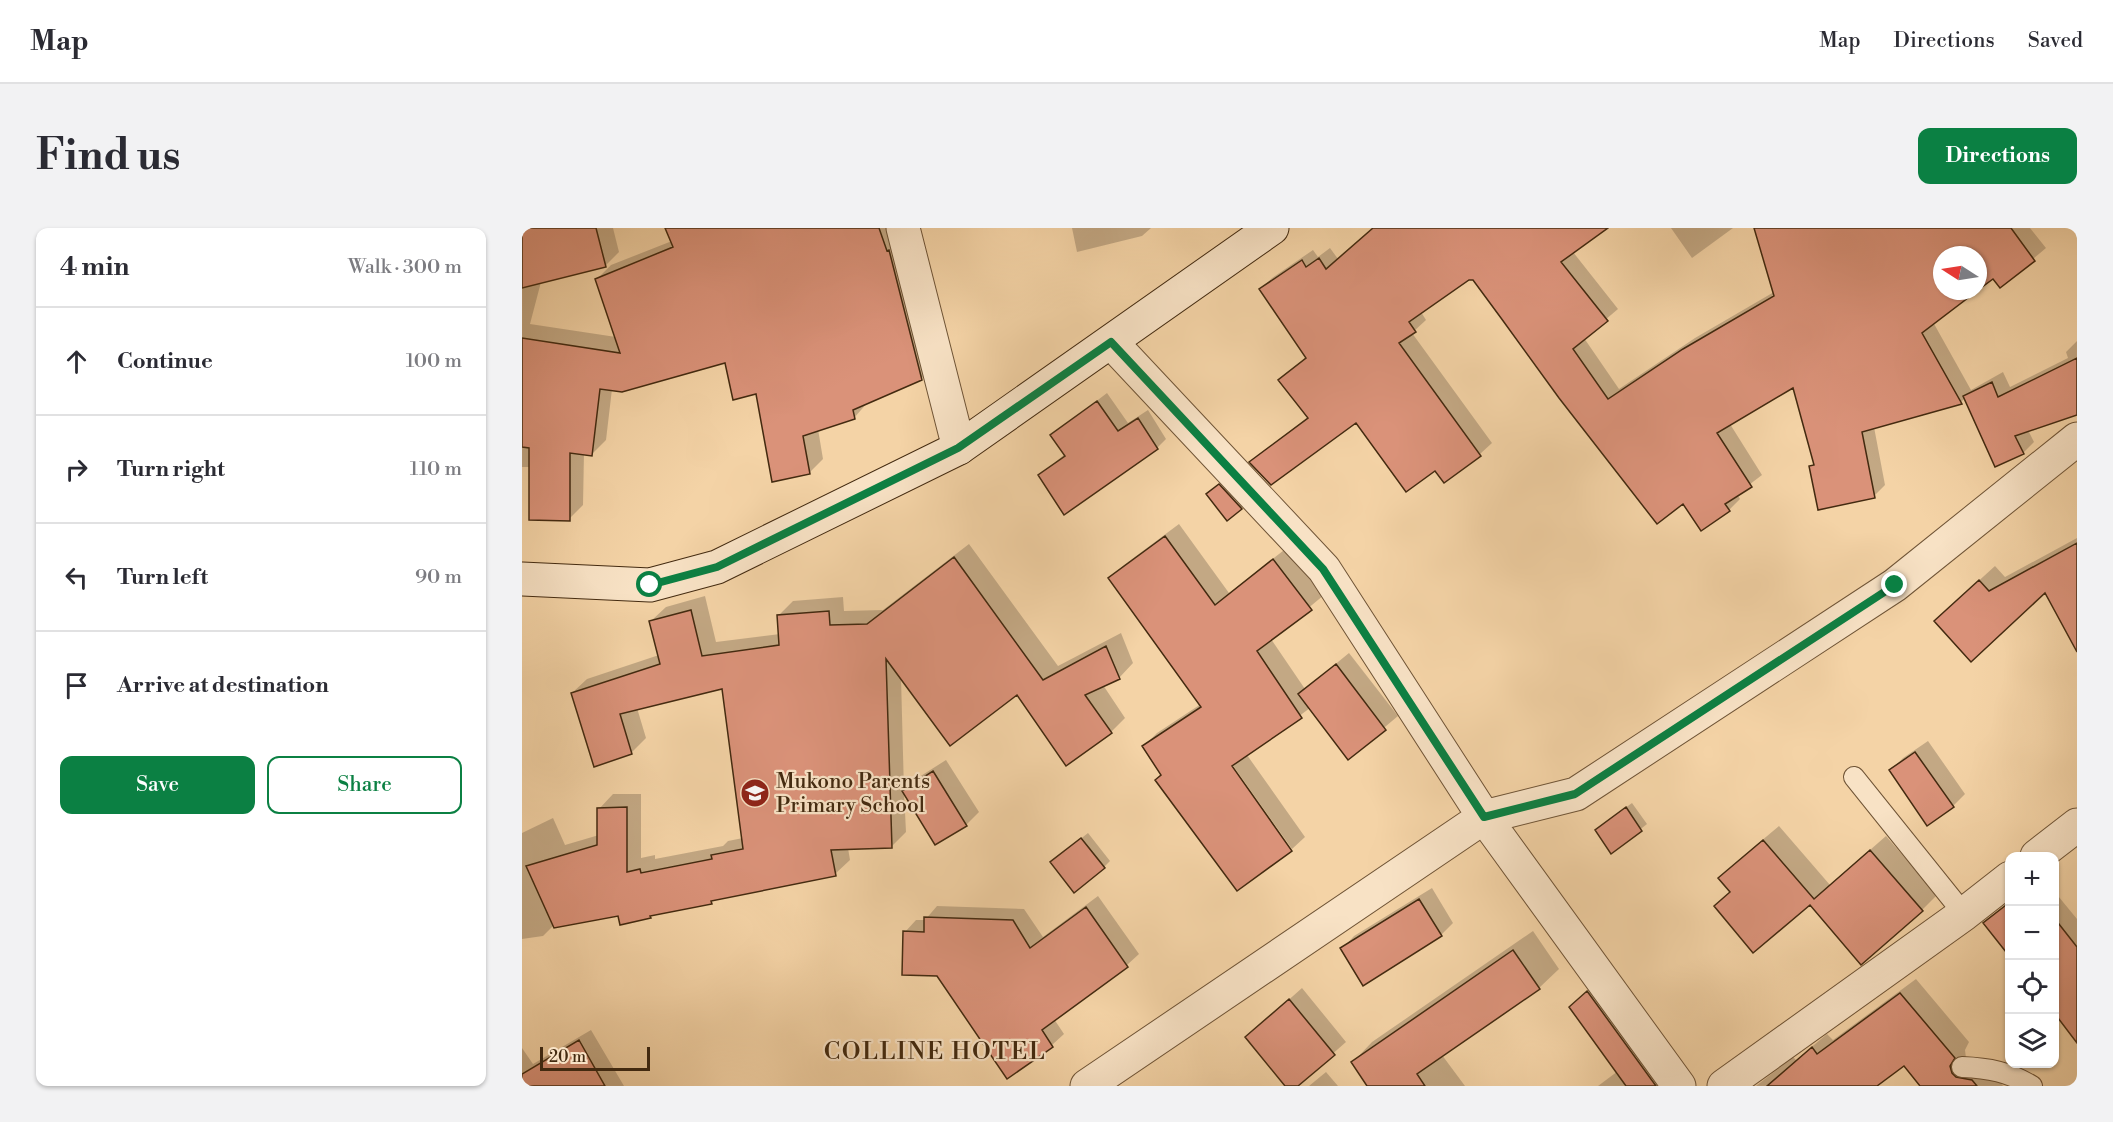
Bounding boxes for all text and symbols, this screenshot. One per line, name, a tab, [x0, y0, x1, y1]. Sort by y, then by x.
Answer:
text: Map	[30, 24, 89, 59]
text: Map	[1819, 28, 1861, 54]
text: Directions	[1894, 28, 1995, 54]
text: Saved	[2028, 28, 2083, 54]
button: Directions	[1918, 128, 2077, 184]
text: Find us	[36, 130, 180, 183]
north arrow	[1933, 246, 1987, 300]
text: 4 min	[60, 251, 130, 283]
text: Walk · 300 m	[348, 255, 462, 280]
icon: ahead	[60, 345, 93, 378]
text: Continue	[117, 348, 213, 375]
text: 100 m	[406, 349, 462, 374]
icon: right	[60, 453, 93, 486]
text: Turn right	[117, 456, 225, 483]
text: 110 m	[410, 457, 462, 482]
icon: left	[60, 561, 93, 594]
text: Turn left	[117, 564, 208, 591]
text: 90 m	[415, 565, 462, 590]
route start	[636, 571, 662, 597]
route end	[1881, 571, 1907, 597]
icon: arrive	[60, 669, 93, 702]
text: Arrive at destination	[117, 672, 329, 699]
button: Save	[60, 756, 255, 814]
button: Share	[267, 756, 462, 814]
place label: Mukono Parents Primary School	[776, 769, 930, 819]
school or university icon: Mukono Parents Primary School	[739, 777, 771, 809]
map controls	[2005, 852, 2059, 1068]
button: +	[2005, 852, 2059, 906]
button: −	[2005, 906, 2059, 960]
button: locate	[2005, 960, 2059, 1014]
button: layers	[2005, 1014, 2059, 1068]
district label: COLLINE HOTEL	[824, 1037, 1046, 1067]
scale bar	[540, 1044, 650, 1072]
text: 20 m	[549, 1047, 586, 1067]

